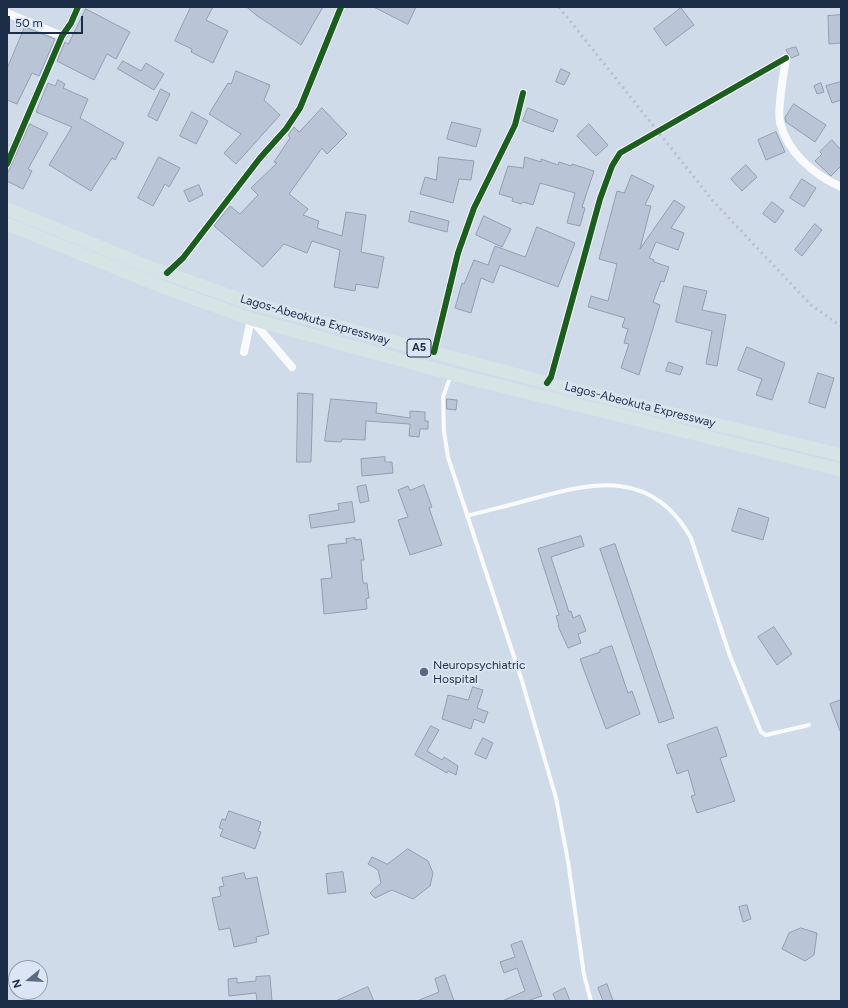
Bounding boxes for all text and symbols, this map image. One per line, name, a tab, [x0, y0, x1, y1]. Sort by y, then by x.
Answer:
scale bar	[10, 8, 85, 34]
text: 50 m	[15, 16, 43, 30]
street label: Lagos-Abeokuta Expressway	[239, 292, 391, 348]
road number: A5	[407, 339, 431, 357]
street label: Lagos-Abeokuta Expressway	[563, 379, 717, 431]
place label: Neuropsychiatric Hospital	[433, 658, 525, 686]
marker: Neuropsychiatric Hospital	[418, 666, 430, 678]
north arrow	[8, 960, 48, 1000]
text: N	[10, 978, 25, 990]

